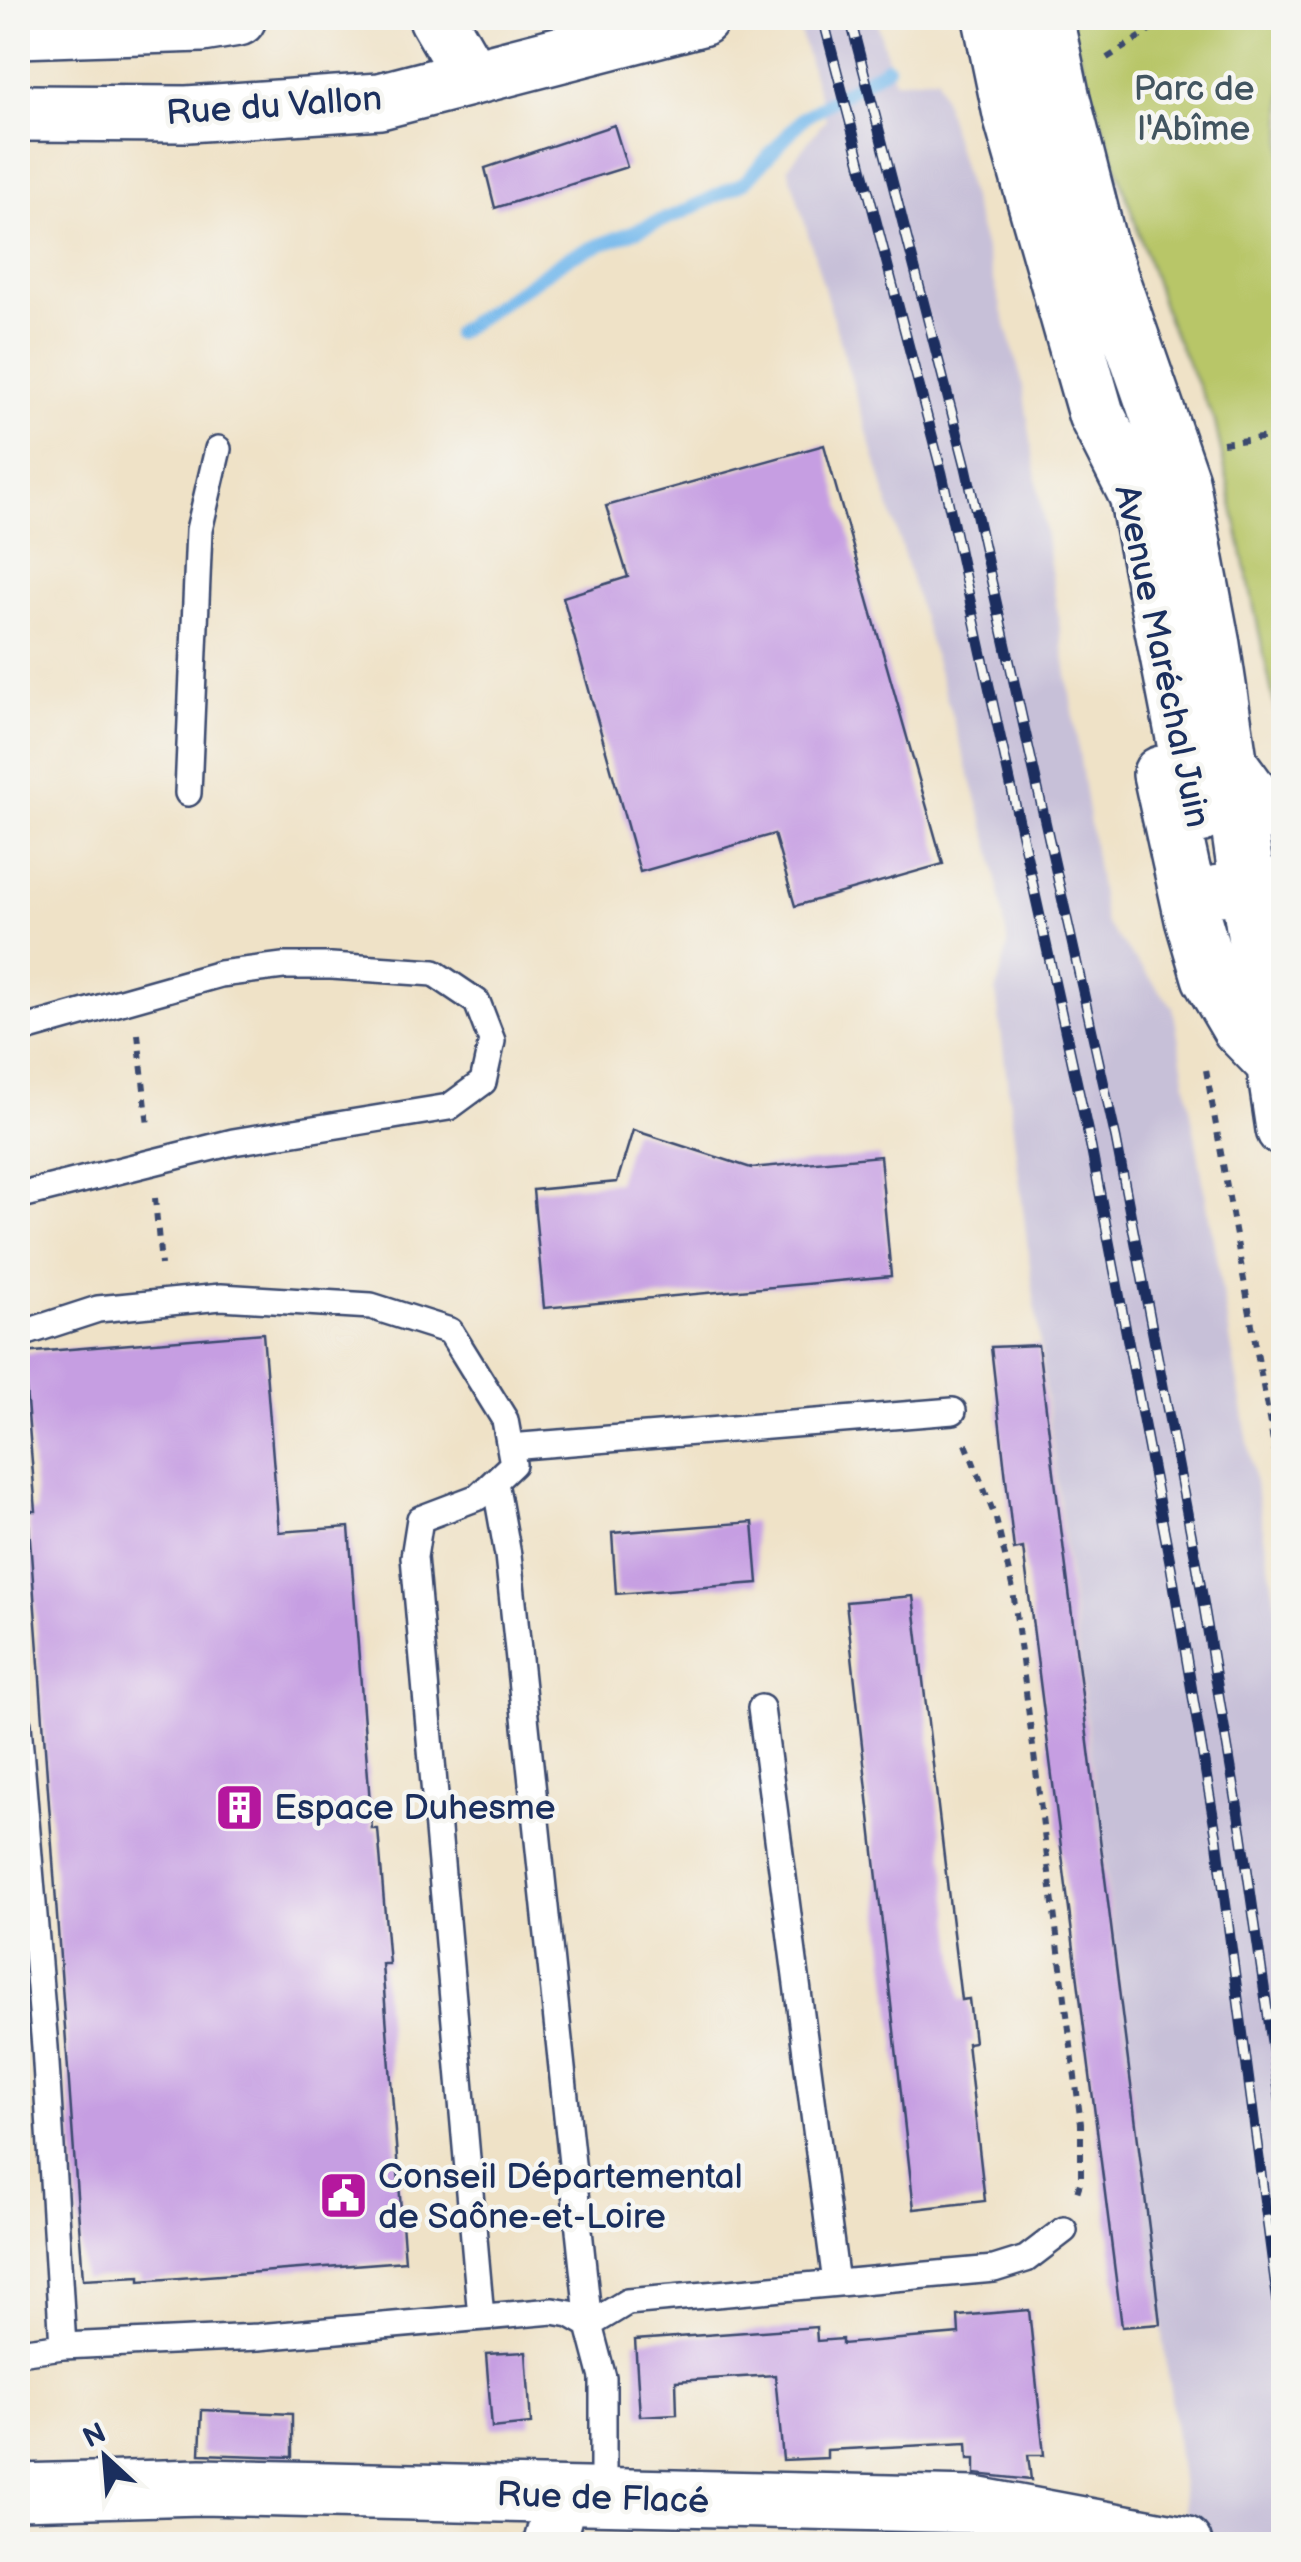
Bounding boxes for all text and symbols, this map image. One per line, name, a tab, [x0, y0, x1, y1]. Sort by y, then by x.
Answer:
park label: Parc de l'Abîme	[1133, 68, 1255, 151]
street label: Rue du Vallon	[165, 78, 383, 135]
street label: Avenue Maréchal Juin	[1104, 481, 1219, 831]
building icon: Espace Duhesme	[213, 1781, 265, 1833]
place label: Espace Duhesme	[274, 1787, 555, 1830]
place label: Conseil Départemental de Saône-et-Loire	[378, 2156, 742, 2239]
public building icon: Conseil Départemental de Saône-et-Loire	[317, 2170, 369, 2222]
north arrow	[55, 2407, 155, 2507]
text: N	[78, 2416, 111, 2455]
street label: Rue de Flacé	[496, 2473, 710, 2524]

